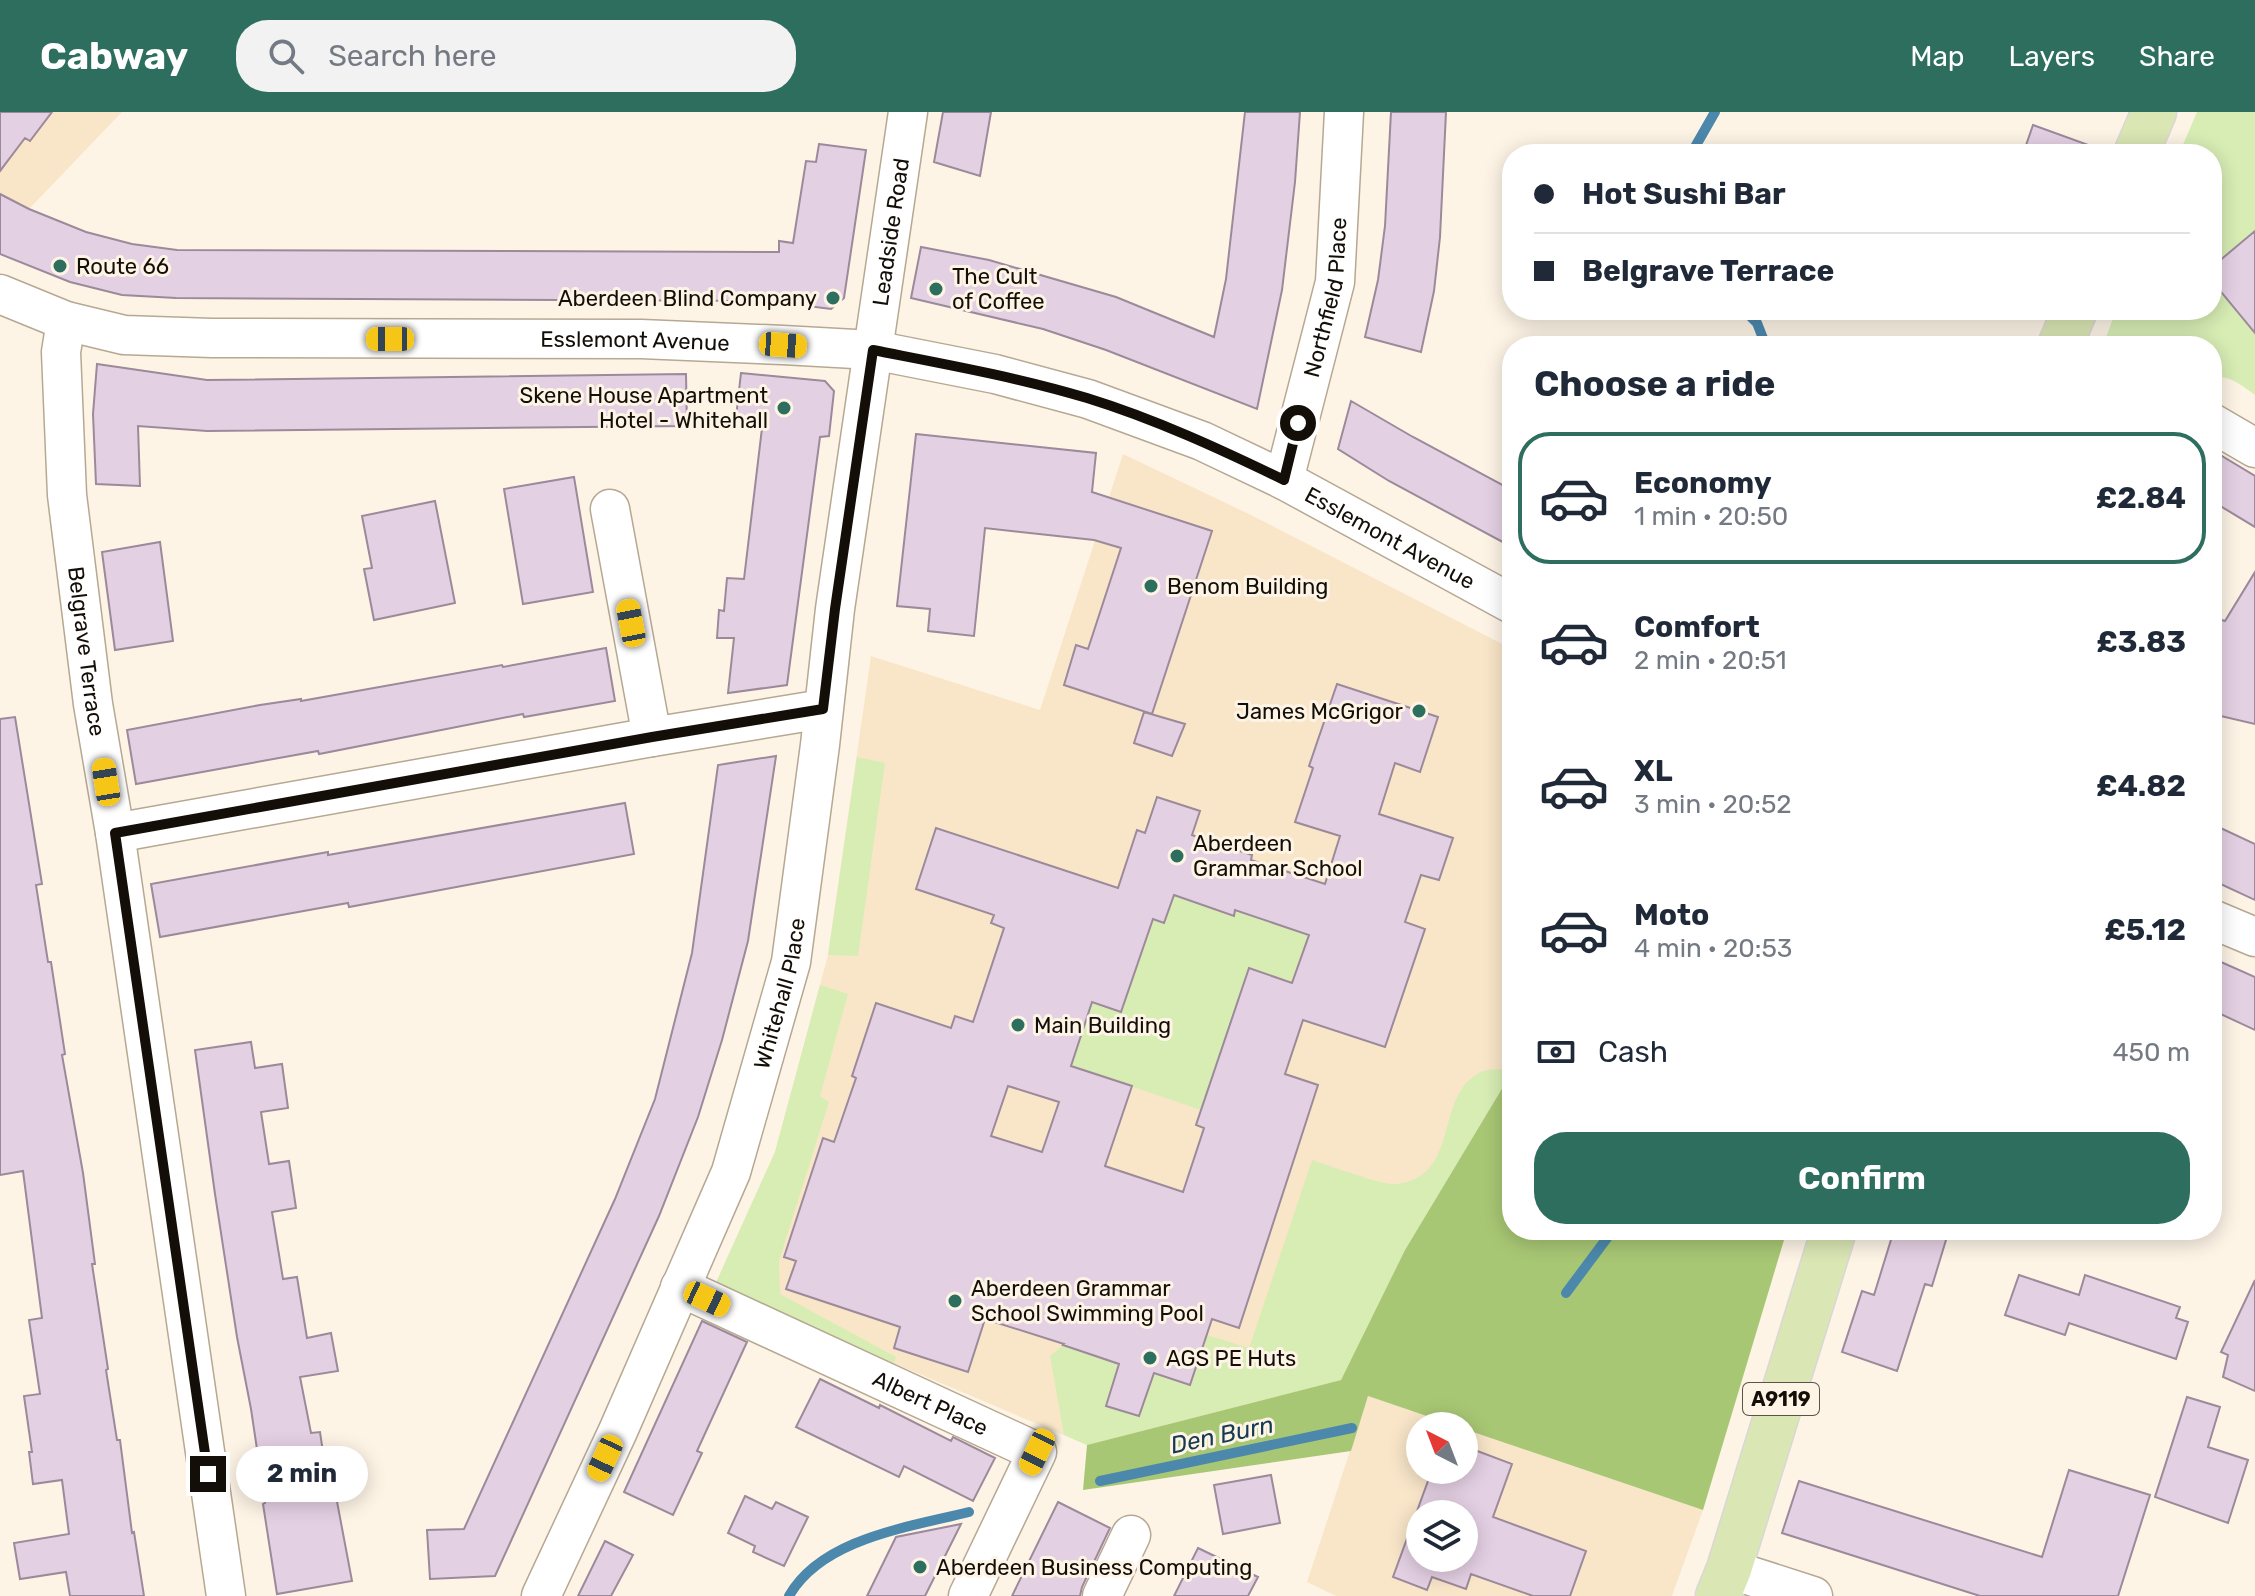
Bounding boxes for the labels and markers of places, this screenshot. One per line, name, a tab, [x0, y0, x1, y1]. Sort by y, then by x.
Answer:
place label: Route 66	[76, 253, 169, 280]
marker: Route 66	[51, 257, 69, 275]
place label: The Cult of Coffee	[952, 263, 1045, 315]
marker: The Cult of Coffee	[927, 280, 945, 298]
place label: Aberdeen Blind Company	[558, 285, 817, 312]
marker: Aberdeen Blind Company	[824, 289, 842, 307]
place label: Skene House Apartment Hotel - Whitehall	[520, 382, 768, 434]
marker: Skene House Apartment Hotel - Whitehall	[775, 399, 793, 417]
place label: Benom Building	[1167, 573, 1328, 600]
marker: Benom Building	[1142, 577, 1160, 595]
place label: James McGrigor	[1236, 698, 1404, 725]
marker: James McGrigor	[1410, 702, 1428, 720]
place label: Aberdeen Grammar School	[1193, 830, 1363, 882]
marker: Aberdeen Grammar School	[1168, 847, 1186, 865]
place label: Main Building	[1034, 1012, 1171, 1039]
marker: Main Building	[1009, 1016, 1027, 1034]
place label: Aberdeen Grammar School Swimming Pool	[971, 1275, 1204, 1327]
marker: Aberdeen Grammar School Swimming Pool	[946, 1292, 964, 1310]
place label: AGS PE Huts	[1166, 1345, 1296, 1372]
marker: AGS PE Huts	[1141, 1349, 1159, 1367]
place label: Aberdeen Business Computing	[936, 1554, 1252, 1581]
marker: Aberdeen Business Computing	[911, 1558, 929, 1576]

